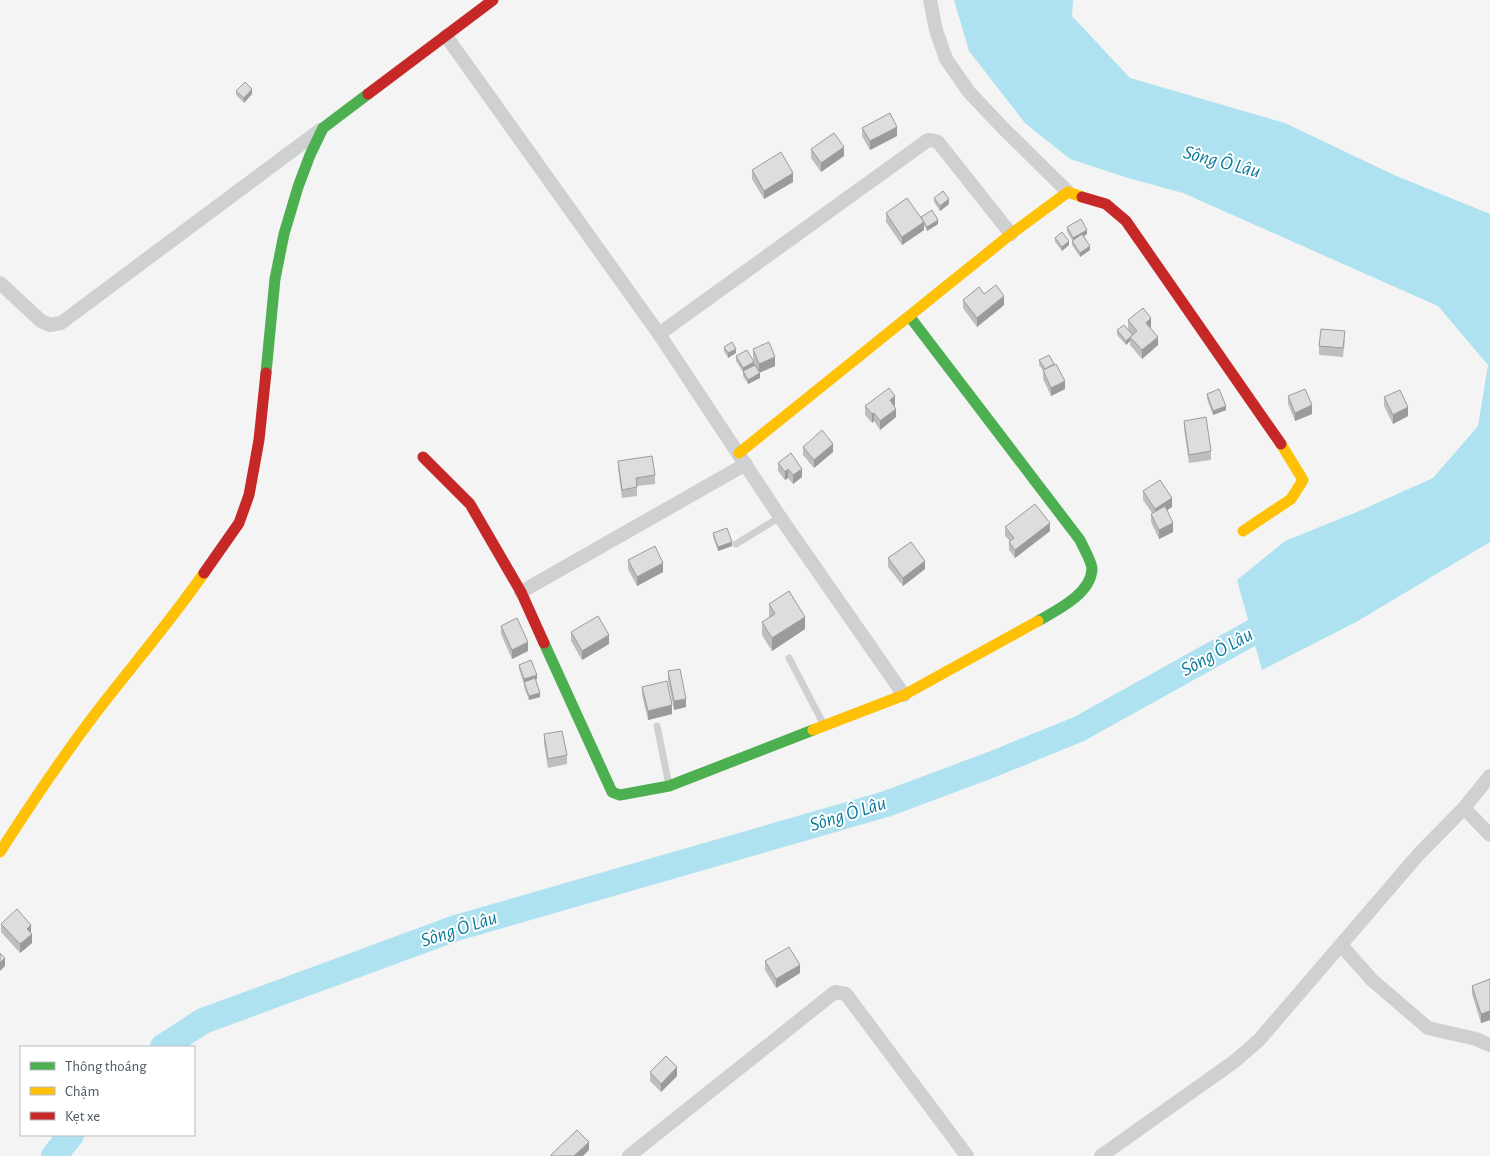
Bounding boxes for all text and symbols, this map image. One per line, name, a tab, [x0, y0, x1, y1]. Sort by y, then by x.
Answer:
water label: Sông Ô Lâu	[1181, 141, 1263, 182]
water label: Sông Ô Lâu	[1177, 623, 1256, 680]
water label: Sông Ô Lâu	[807, 792, 889, 835]
water label: Sông Ô Lâu	[418, 906, 500, 951]
legend	[20, 1046, 195, 1136]
text: Thông thoáng	[65, 1059, 147, 1074]
text: Chậm	[65, 1084, 99, 1099]
text: Kẹt xe	[65, 1109, 100, 1124]

